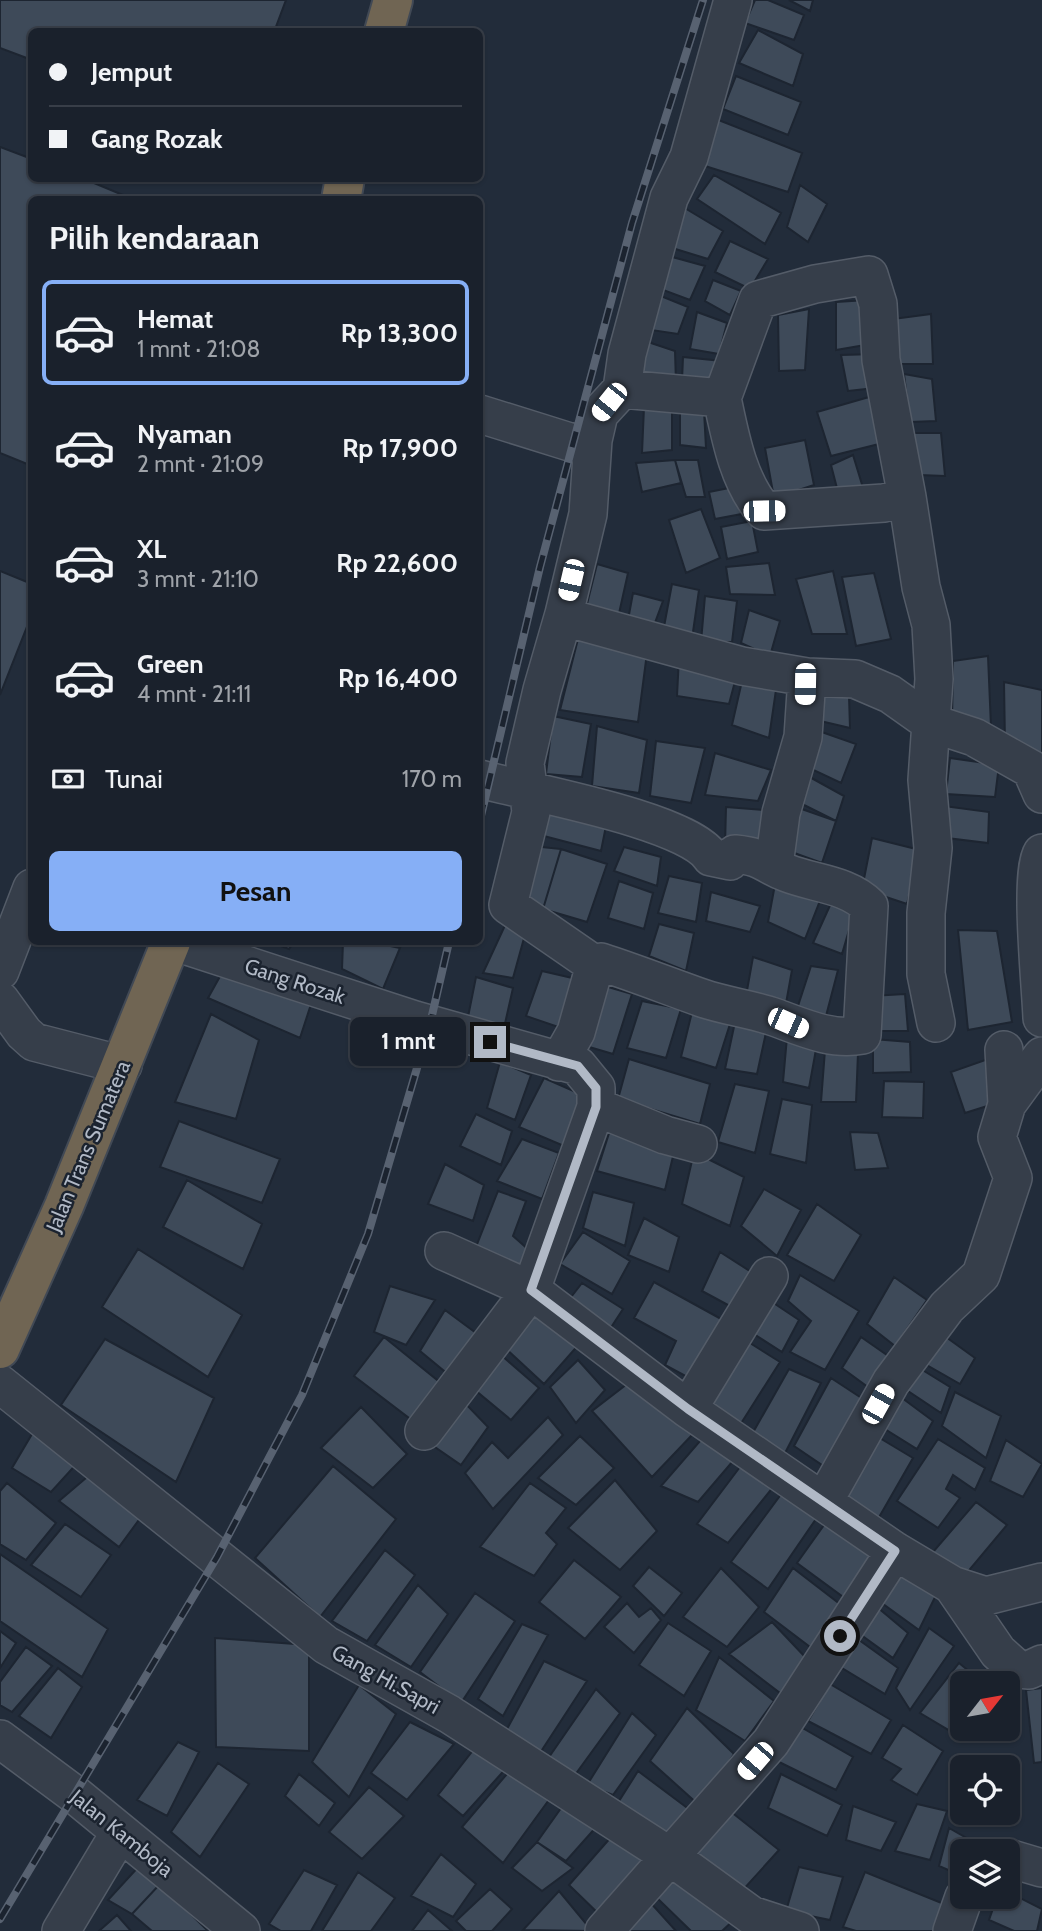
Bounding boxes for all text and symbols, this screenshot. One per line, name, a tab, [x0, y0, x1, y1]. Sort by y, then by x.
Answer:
text: Jemput	[91, 56, 172, 88]
text: Gang Rozak	[91, 123, 223, 155]
text: Pilih kendaraan	[49, 218, 260, 257]
icon: car	[53, 301, 116, 364]
text: Hemat	[137, 303, 213, 335]
text: Rp 13,300	[341, 317, 458, 349]
text: 1 mnt · 21:08	[137, 335, 260, 363]
car	[588, 379, 631, 425]
icon: car	[53, 416, 116, 479]
text: Nyaman	[137, 418, 232, 450]
text: Rp 17,900	[342, 432, 458, 464]
text: 2 mnt · 21:09	[137, 450, 264, 478]
car	[743, 500, 786, 522]
icon: car	[53, 531, 116, 594]
text: XL	[137, 533, 166, 565]
text: Rp 22,600	[336, 547, 458, 579]
car	[557, 557, 586, 603]
text: 3 mnt · 21:10	[137, 565, 259, 593]
icon: car	[53, 646, 116, 709]
text: Green	[137, 648, 204, 680]
text: Rp 16,400	[338, 662, 458, 694]
car	[795, 663, 816, 705]
text: 4 mnt · 21:11	[137, 680, 251, 708]
icon: cash	[49, 760, 87, 798]
text: Tunai	[105, 763, 163, 795]
text: 170 m	[402, 765, 462, 793]
button: Pesan	[49, 851, 462, 931]
street label: Gang Rozak	[242, 953, 349, 1009]
car	[765, 1005, 812, 1041]
callout: 1 mnt	[350, 1018, 466, 1066]
route end	[474, 1026, 506, 1058]
text: 1 mnt	[381, 1027, 435, 1055]
street label: Jalan Trans Sumatera	[40, 1057, 135, 1236]
car	[859, 1381, 898, 1427]
route start	[824, 1620, 856, 1652]
street label: Gang Hi.Sapri	[328, 1639, 444, 1719]
north arrow	[950, 1671, 1020, 1741]
map controls	[950, 1671, 1020, 1909]
car	[734, 1738, 777, 1784]
button: locate	[950, 1755, 1020, 1825]
street label: Jalan Kamboja	[64, 1783, 178, 1883]
button: layers	[950, 1839, 1020, 1909]

